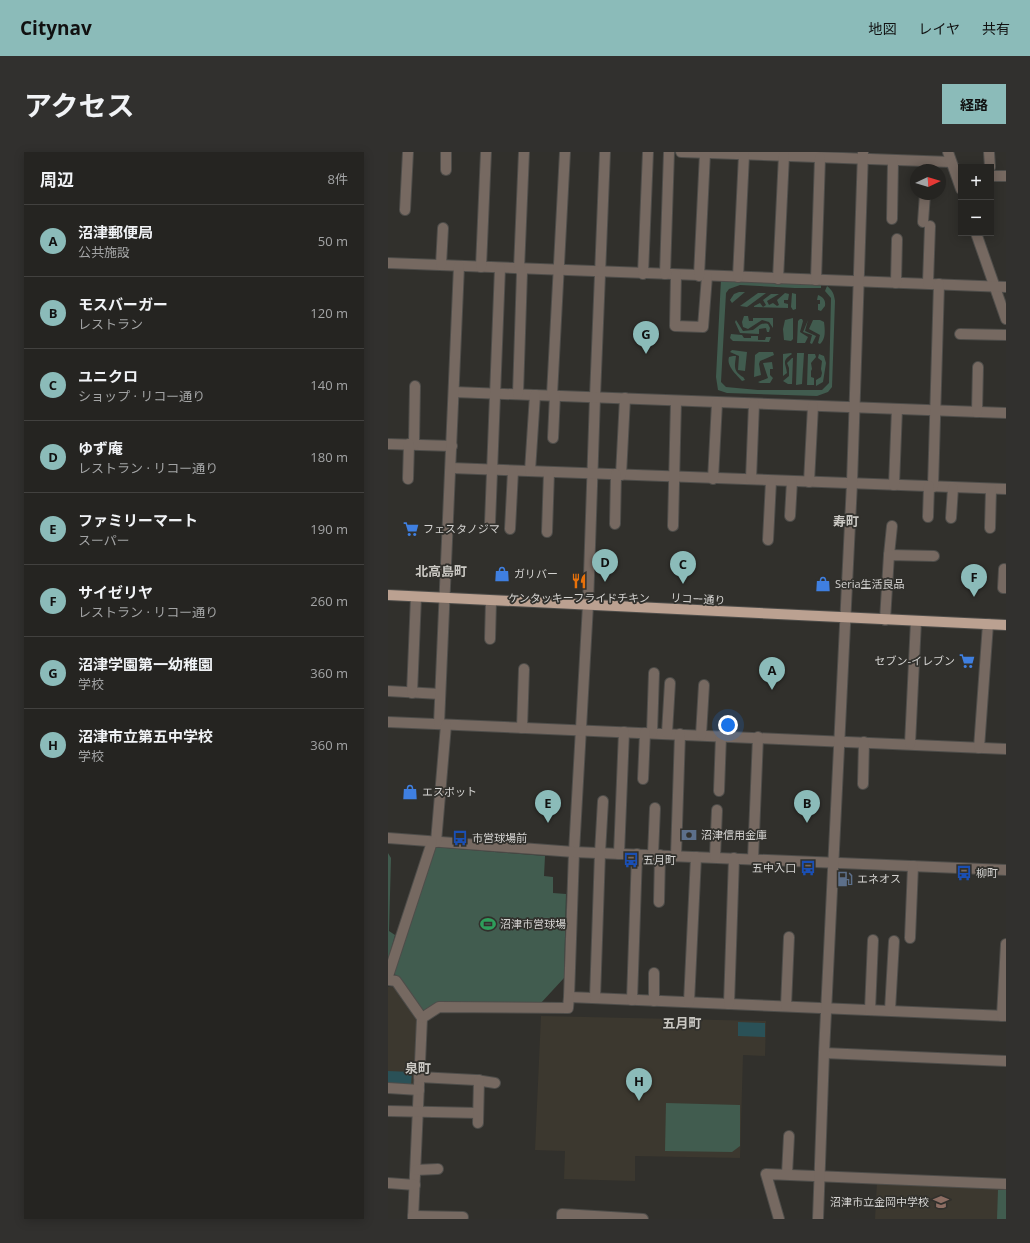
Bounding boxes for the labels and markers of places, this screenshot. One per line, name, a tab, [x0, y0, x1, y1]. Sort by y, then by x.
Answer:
pin: G	[633, 321, 659, 354]
supermarket icon: フェスタノジマ	[402, 520, 420, 538]
place label: フェスタノジマ	[423, 521, 500, 536]
pin: D	[592, 549, 618, 582]
pin: C	[670, 551, 696, 584]
pin: F	[961, 564, 987, 597]
shop icon: ガリバー	[493, 565, 511, 583]
place label: ガリバー	[514, 566, 558, 581]
restaurant icon: ケンタッキーフライドチキン	[570, 572, 588, 590]
shop icon: Seria生活良品	[814, 575, 832, 593]
place label: Seria生活良品	[835, 576, 905, 591]
place label: ケンタッキーフライドチキン	[508, 590, 650, 605]
supermarket icon: セブン-イレブン	[958, 652, 976, 670]
place label: セブン-イレブン	[874, 653, 955, 668]
pin: A	[759, 657, 785, 690]
shop icon: エスポット	[401, 783, 419, 801]
place label: エスポット	[422, 784, 477, 799]
pin: E	[535, 790, 561, 823]
pin: B	[794, 790, 820, 823]
bank icon: 沼津信用金庫	[680, 826, 698, 844]
place label: 沼津信用金庫	[701, 827, 767, 842]
bus stop icon: 市営球場前	[451, 829, 469, 847]
place label: 市営球場前	[472, 830, 527, 845]
bus stop icon: 五月町	[622, 851, 640, 869]
place label: 五月町	[643, 852, 676, 867]
bus stop icon: 五中入口	[799, 859, 817, 877]
place label: 五中入口	[752, 860, 796, 875]
bus stop icon: 柳町	[955, 864, 973, 882]
place label: 柳町	[976, 865, 998, 880]
fuel station icon: エネオス	[836, 870, 854, 888]
place label: エネオス	[857, 871, 901, 886]
sports icon: 沼津市営球場	[479, 915, 497, 933]
place label: 沼津市営球場	[500, 916, 566, 931]
pin: H	[626, 1068, 652, 1101]
school or university icon: 沼津市立金岡中学校	[932, 1193, 950, 1211]
place label: 沼津市立金岡中学校	[830, 1194, 929, 1209]

